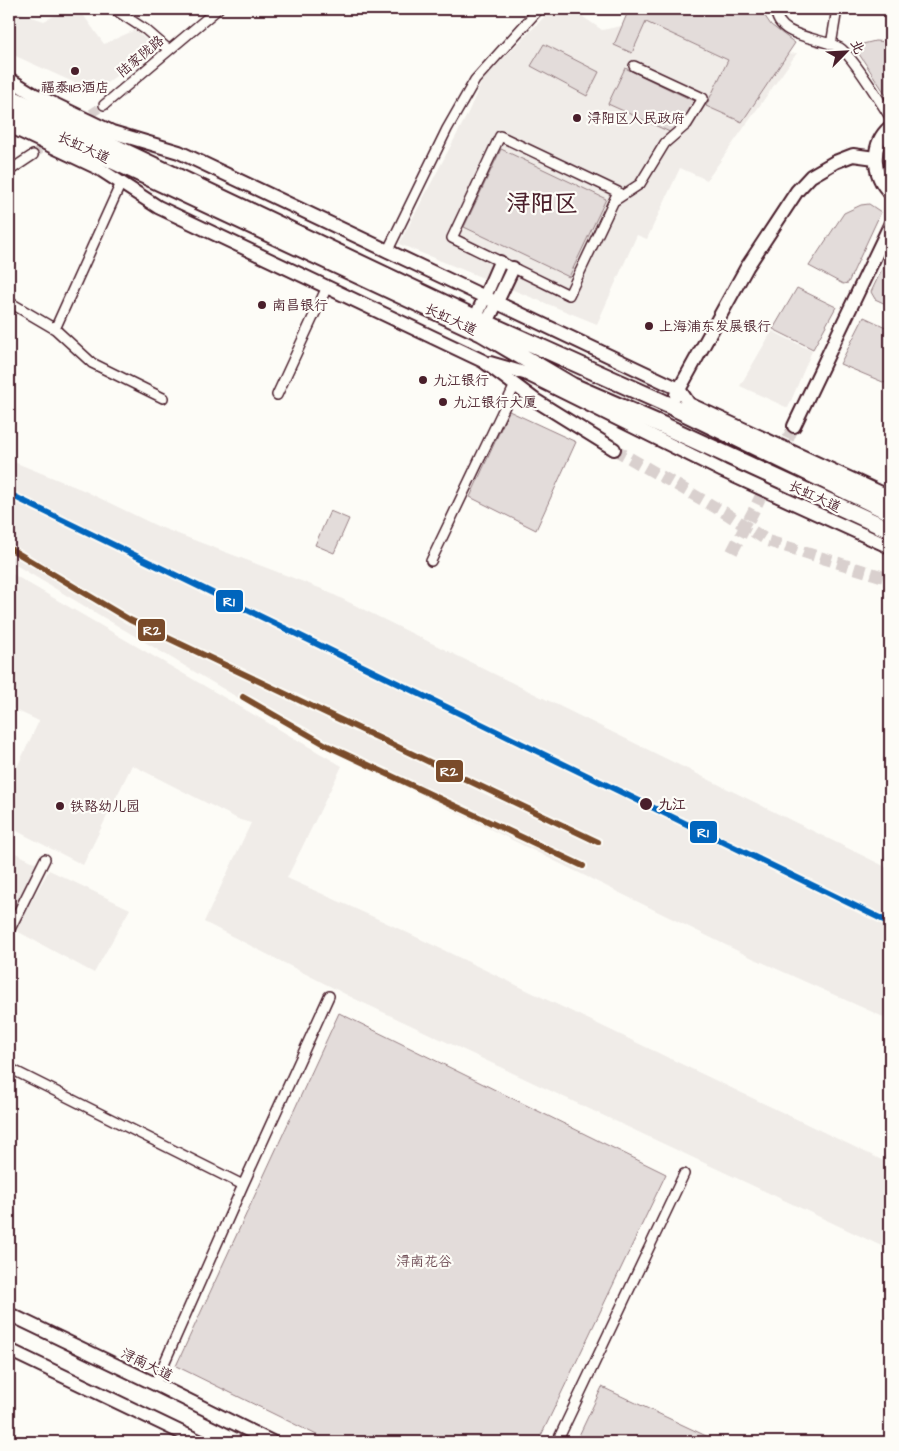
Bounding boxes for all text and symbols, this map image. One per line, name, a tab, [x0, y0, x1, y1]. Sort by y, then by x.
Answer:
north arrow	[822, 28, 872, 78]
street label: 陆家陇路	[113, 31, 169, 82]
text: 北	[845, 37, 869, 58]
marker: 福泰118酒店	[69, 65, 81, 77]
place label: 福泰118酒店	[41, 78, 109, 98]
place label: 浔阳区人民政府	[587, 109, 685, 129]
marker: 浔阳区人民政府	[571, 112, 583, 124]
street label: 长虹大道	[54, 127, 113, 169]
district label: 浔阳区	[506, 187, 578, 221]
place label: 南昌银行	[272, 296, 328, 316]
marker: 南昌银行	[256, 299, 268, 311]
street label: 长虹大道	[421, 299, 480, 341]
place label: 上海浦东发展银行	[659, 317, 771, 337]
marker: 上海浦东发展银行	[643, 320, 655, 332]
place label: 九江银行	[433, 371, 489, 391]
marker: 九江银行	[417, 374, 429, 386]
place label: 九江银行大厦	[453, 393, 537, 413]
marker: 九江银行大厦	[437, 396, 449, 408]
street label: 长虹大道	[785, 476, 844, 518]
line badge: R1	[215, 589, 244, 613]
text: R1	[223, 592, 235, 612]
line badge: R2	[137, 618, 166, 642]
text: R2	[143, 621, 162, 641]
line badge: R2	[435, 759, 464, 783]
text: R2	[440, 762, 459, 782]
place label: 九江	[658, 795, 686, 815]
marker: 九江	[638, 796, 654, 812]
place label: 铁路幼儿园	[70, 797, 140, 817]
marker: 铁路幼儿园	[54, 800, 66, 812]
line badge: R1	[689, 820, 718, 844]
text: R1	[697, 823, 709, 843]
park label: 浔南花谷	[396, 1252, 452, 1272]
street label: 浔南大道	[117, 1344, 176, 1386]

